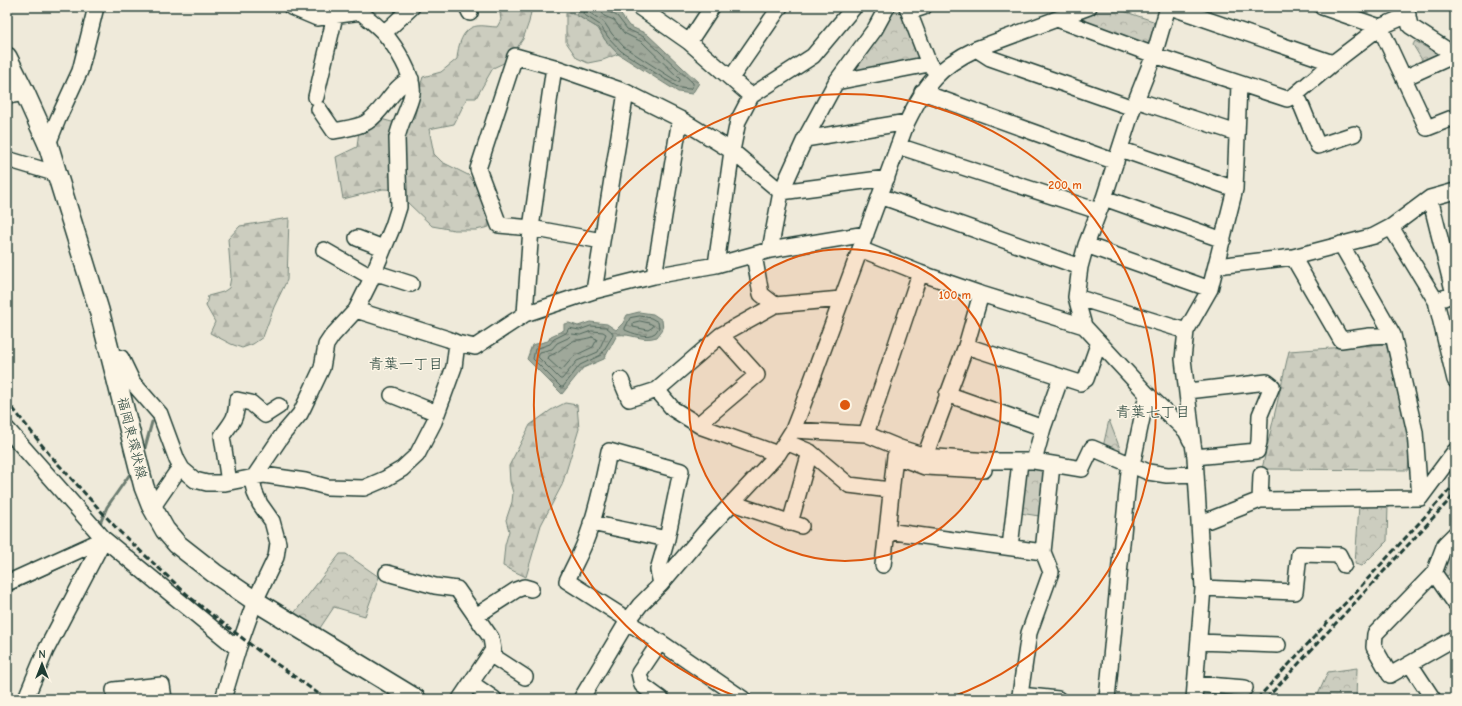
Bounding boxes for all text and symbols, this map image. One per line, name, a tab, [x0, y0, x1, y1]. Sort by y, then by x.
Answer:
text: 200 m	[1048, 178, 1082, 192]
text: 100 m	[939, 288, 971, 302]
district label: 青葉一丁目	[368, 355, 444, 373]
street label: 福岡東環状線	[114, 395, 150, 481]
centre of rings	[838, 398, 852, 412]
district label: 青葉七丁目	[1115, 403, 1191, 421]
north arrow	[22, 644, 62, 684]
text: N	[38, 648, 46, 661]

